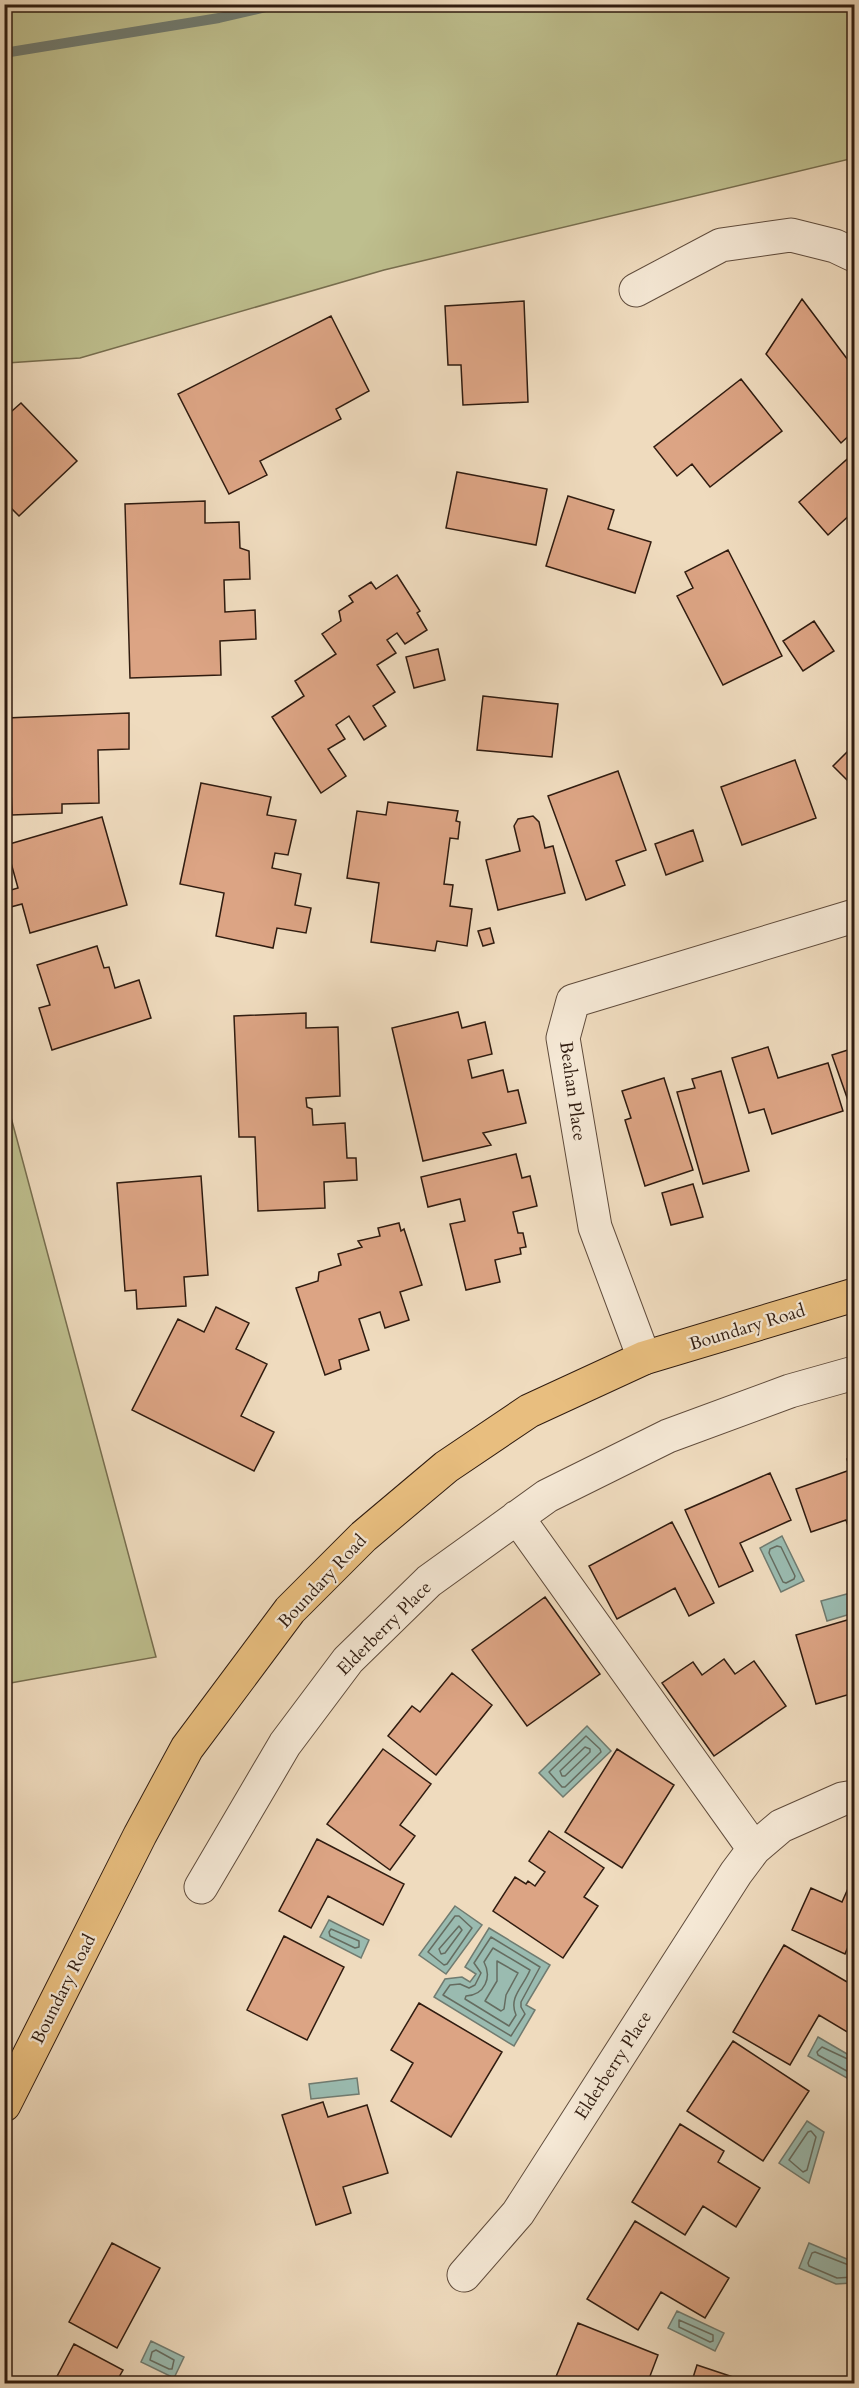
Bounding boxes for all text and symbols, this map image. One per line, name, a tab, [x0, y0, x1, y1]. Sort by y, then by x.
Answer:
street label: Beahan Place	[553, 1040, 592, 1142]
street label: Boundary Road	[686, 1298, 809, 1357]
street label: Boundary Road	[272, 1529, 373, 1634]
street label: Elderberry Place	[331, 1575, 437, 1681]
street label: Boundary Road	[25, 1930, 102, 2048]
street label: Elderberry Place	[569, 2006, 658, 2124]

